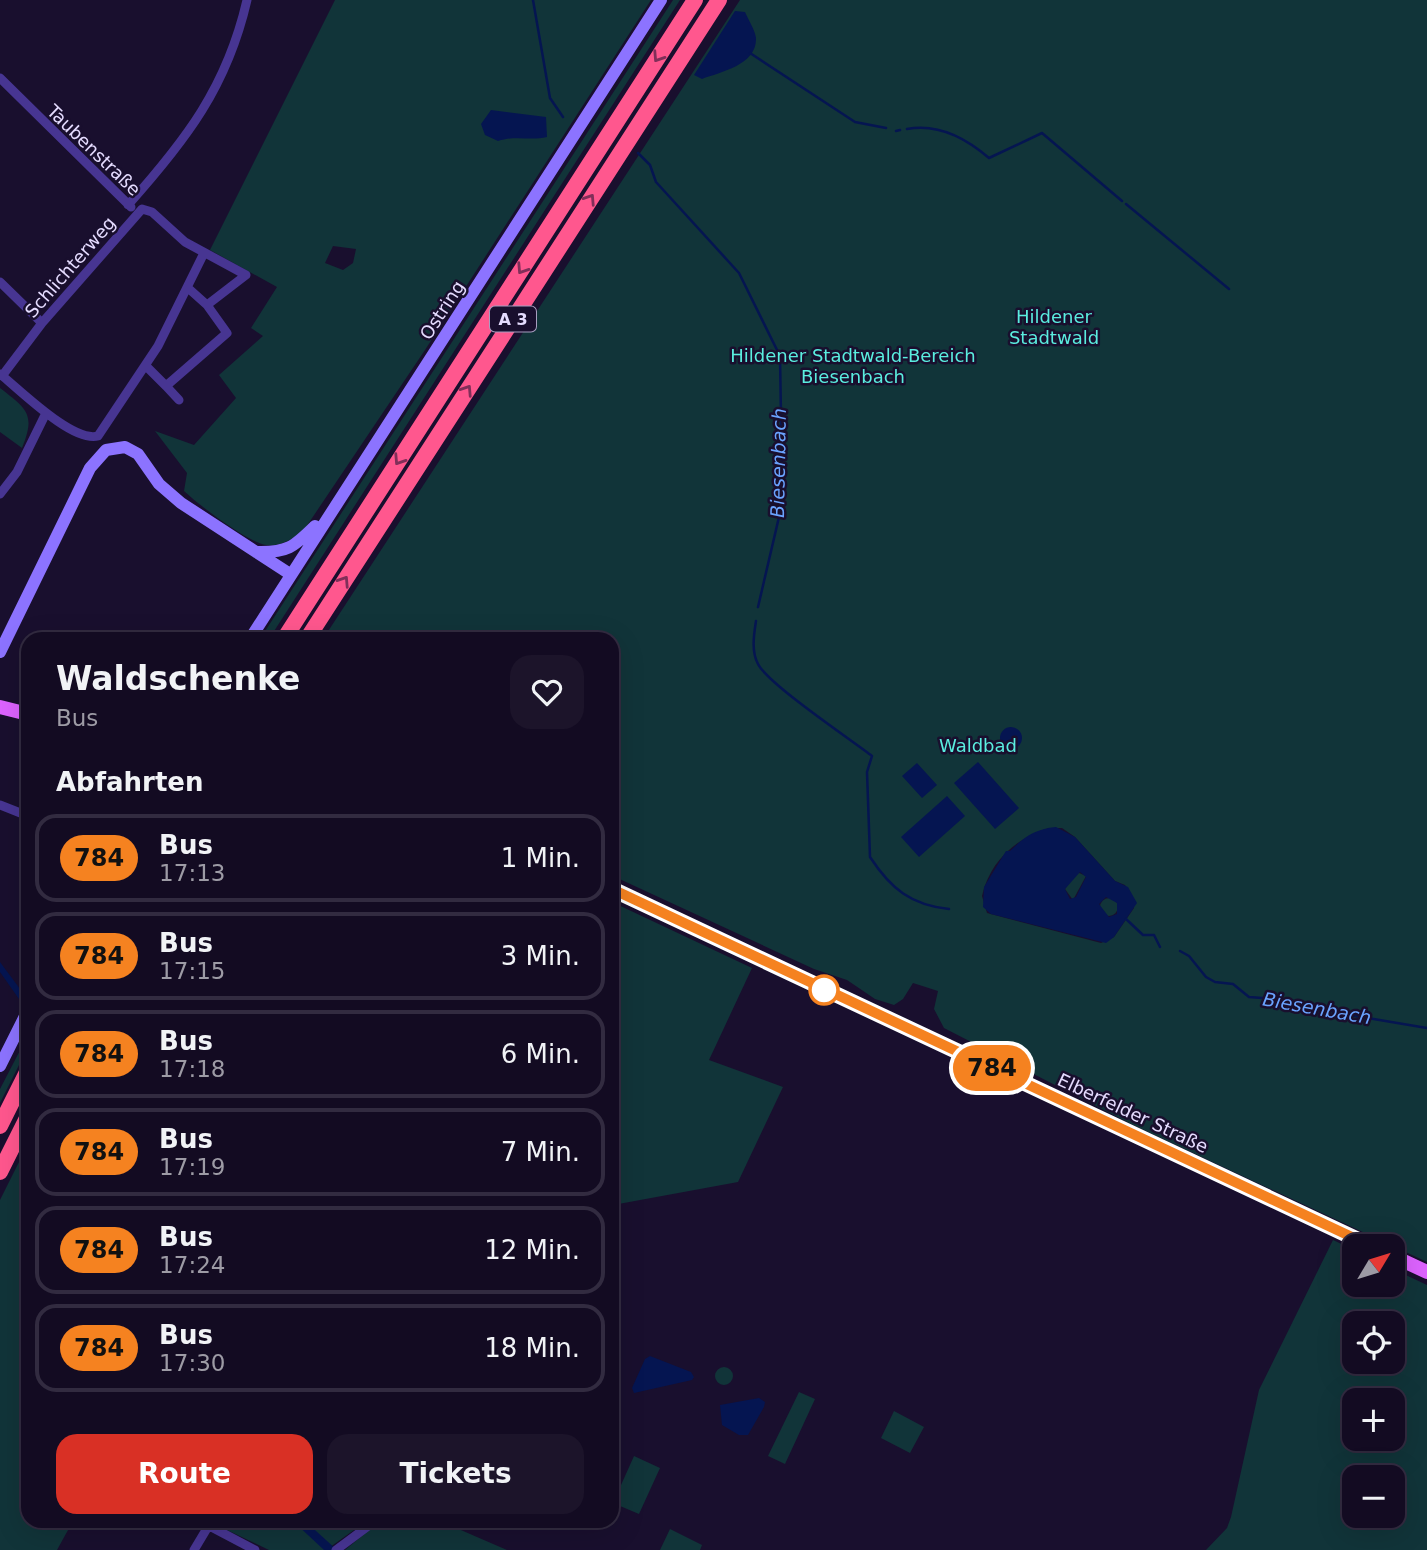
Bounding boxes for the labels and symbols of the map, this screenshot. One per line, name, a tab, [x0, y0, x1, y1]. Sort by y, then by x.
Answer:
one-way arrow	[654, 50, 667, 63]
street label: Taubenstraße	[42, 100, 145, 200]
one-way arrow	[582, 194, 595, 207]
street label: Schlichterweg	[20, 212, 120, 322]
one-way arrow	[517, 261, 530, 274]
street label: Ostring	[415, 277, 469, 343]
road number: A 3	[490, 306, 536, 332]
park label: Hildener Stadtwald	[1009, 306, 1099, 348]
park label: Hildener Stadtwald-Bereich Biesenbach	[730, 345, 976, 387]
one-way arrow	[459, 385, 471, 398]
water label: Biesenbach	[766, 408, 790, 518]
one-way arrow	[394, 453, 407, 466]
one-way arrow	[335, 576, 348, 589]
park label: Waldbad	[939, 735, 1017, 756]
unlabelled marker	[809, 975, 839, 1005]
water label: Biesenbach	[1261, 988, 1373, 1028]
line badge: 784	[952, 1045, 1032, 1091]
street label: Elberfelder Straße	[1054, 1069, 1212, 1157]
north arrow	[1342, 1234, 1405, 1297]

